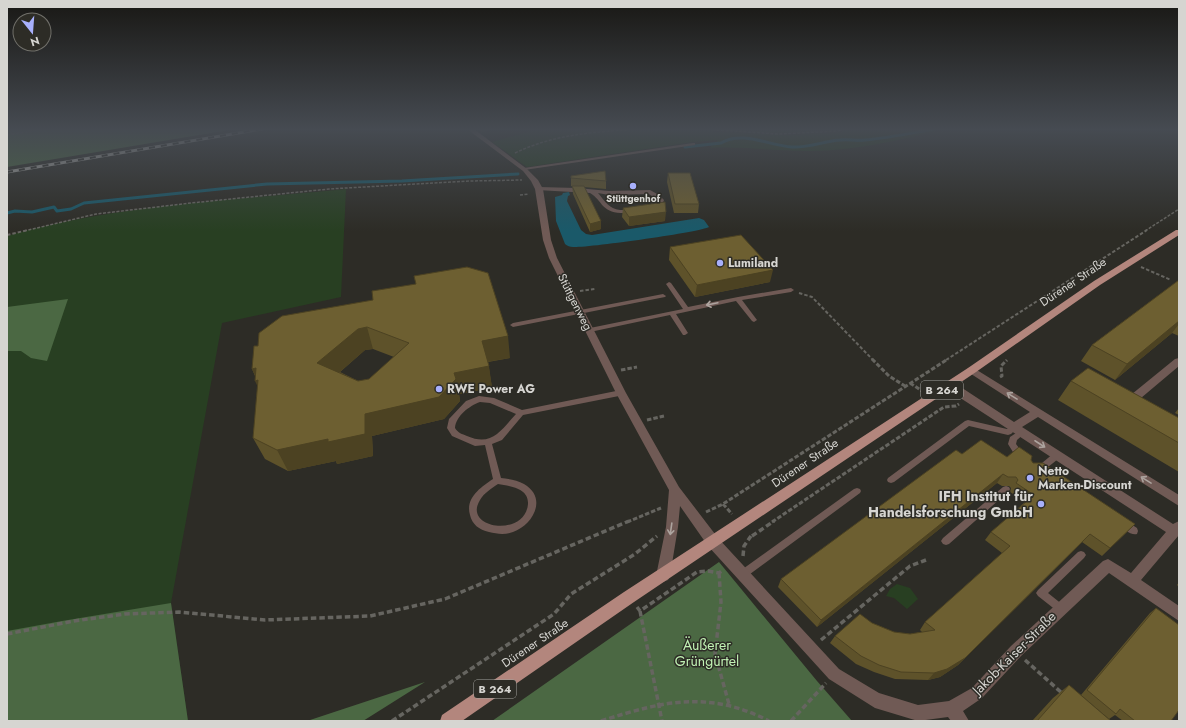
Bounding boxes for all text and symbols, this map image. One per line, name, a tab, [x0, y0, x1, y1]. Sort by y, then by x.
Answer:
north arrow	[12, 12, 52, 52]
text: N	[28, 33, 41, 50]
marker: Stüttgenhof	[628, 181, 638, 191]
place label: Stüttgenhof	[606, 191, 661, 206]
street label: Dürener Straße	[1036, 253, 1110, 311]
place label: Lumiland	[728, 254, 778, 272]
marker: Lumiland	[715, 258, 725, 268]
street label: Stüttgenweg	[553, 270, 597, 334]
one-way arrow	[706, 301, 719, 309]
place label: RWE Power AG	[447, 380, 535, 398]
road number: B 264	[921, 381, 963, 399]
marker: RWE Power AG	[434, 384, 444, 394]
one-way arrow	[1007, 392, 1018, 400]
street label: Dürener Straße	[768, 434, 842, 492]
one-way arrow	[1034, 440, 1045, 448]
place label: Netto Marken-Discount	[1038, 462, 1132, 494]
marker: Netto Marken-Discount	[1025, 473, 1035, 483]
one-way arrow	[1141, 476, 1152, 484]
place label: IFH Institut für Handelsforschung GmbH	[868, 486, 1033, 522]
marker: IFH Institut für Handelsforschung GmbH	[1036, 499, 1046, 509]
one-way arrow	[667, 522, 675, 535]
street label: Jakob-Kaiser-Straße	[966, 607, 1060, 701]
street label: Dürener Straße	[498, 614, 572, 672]
park label: Äußerer Grüngürtel	[675, 635, 739, 671]
road number: B 264	[474, 680, 516, 698]

